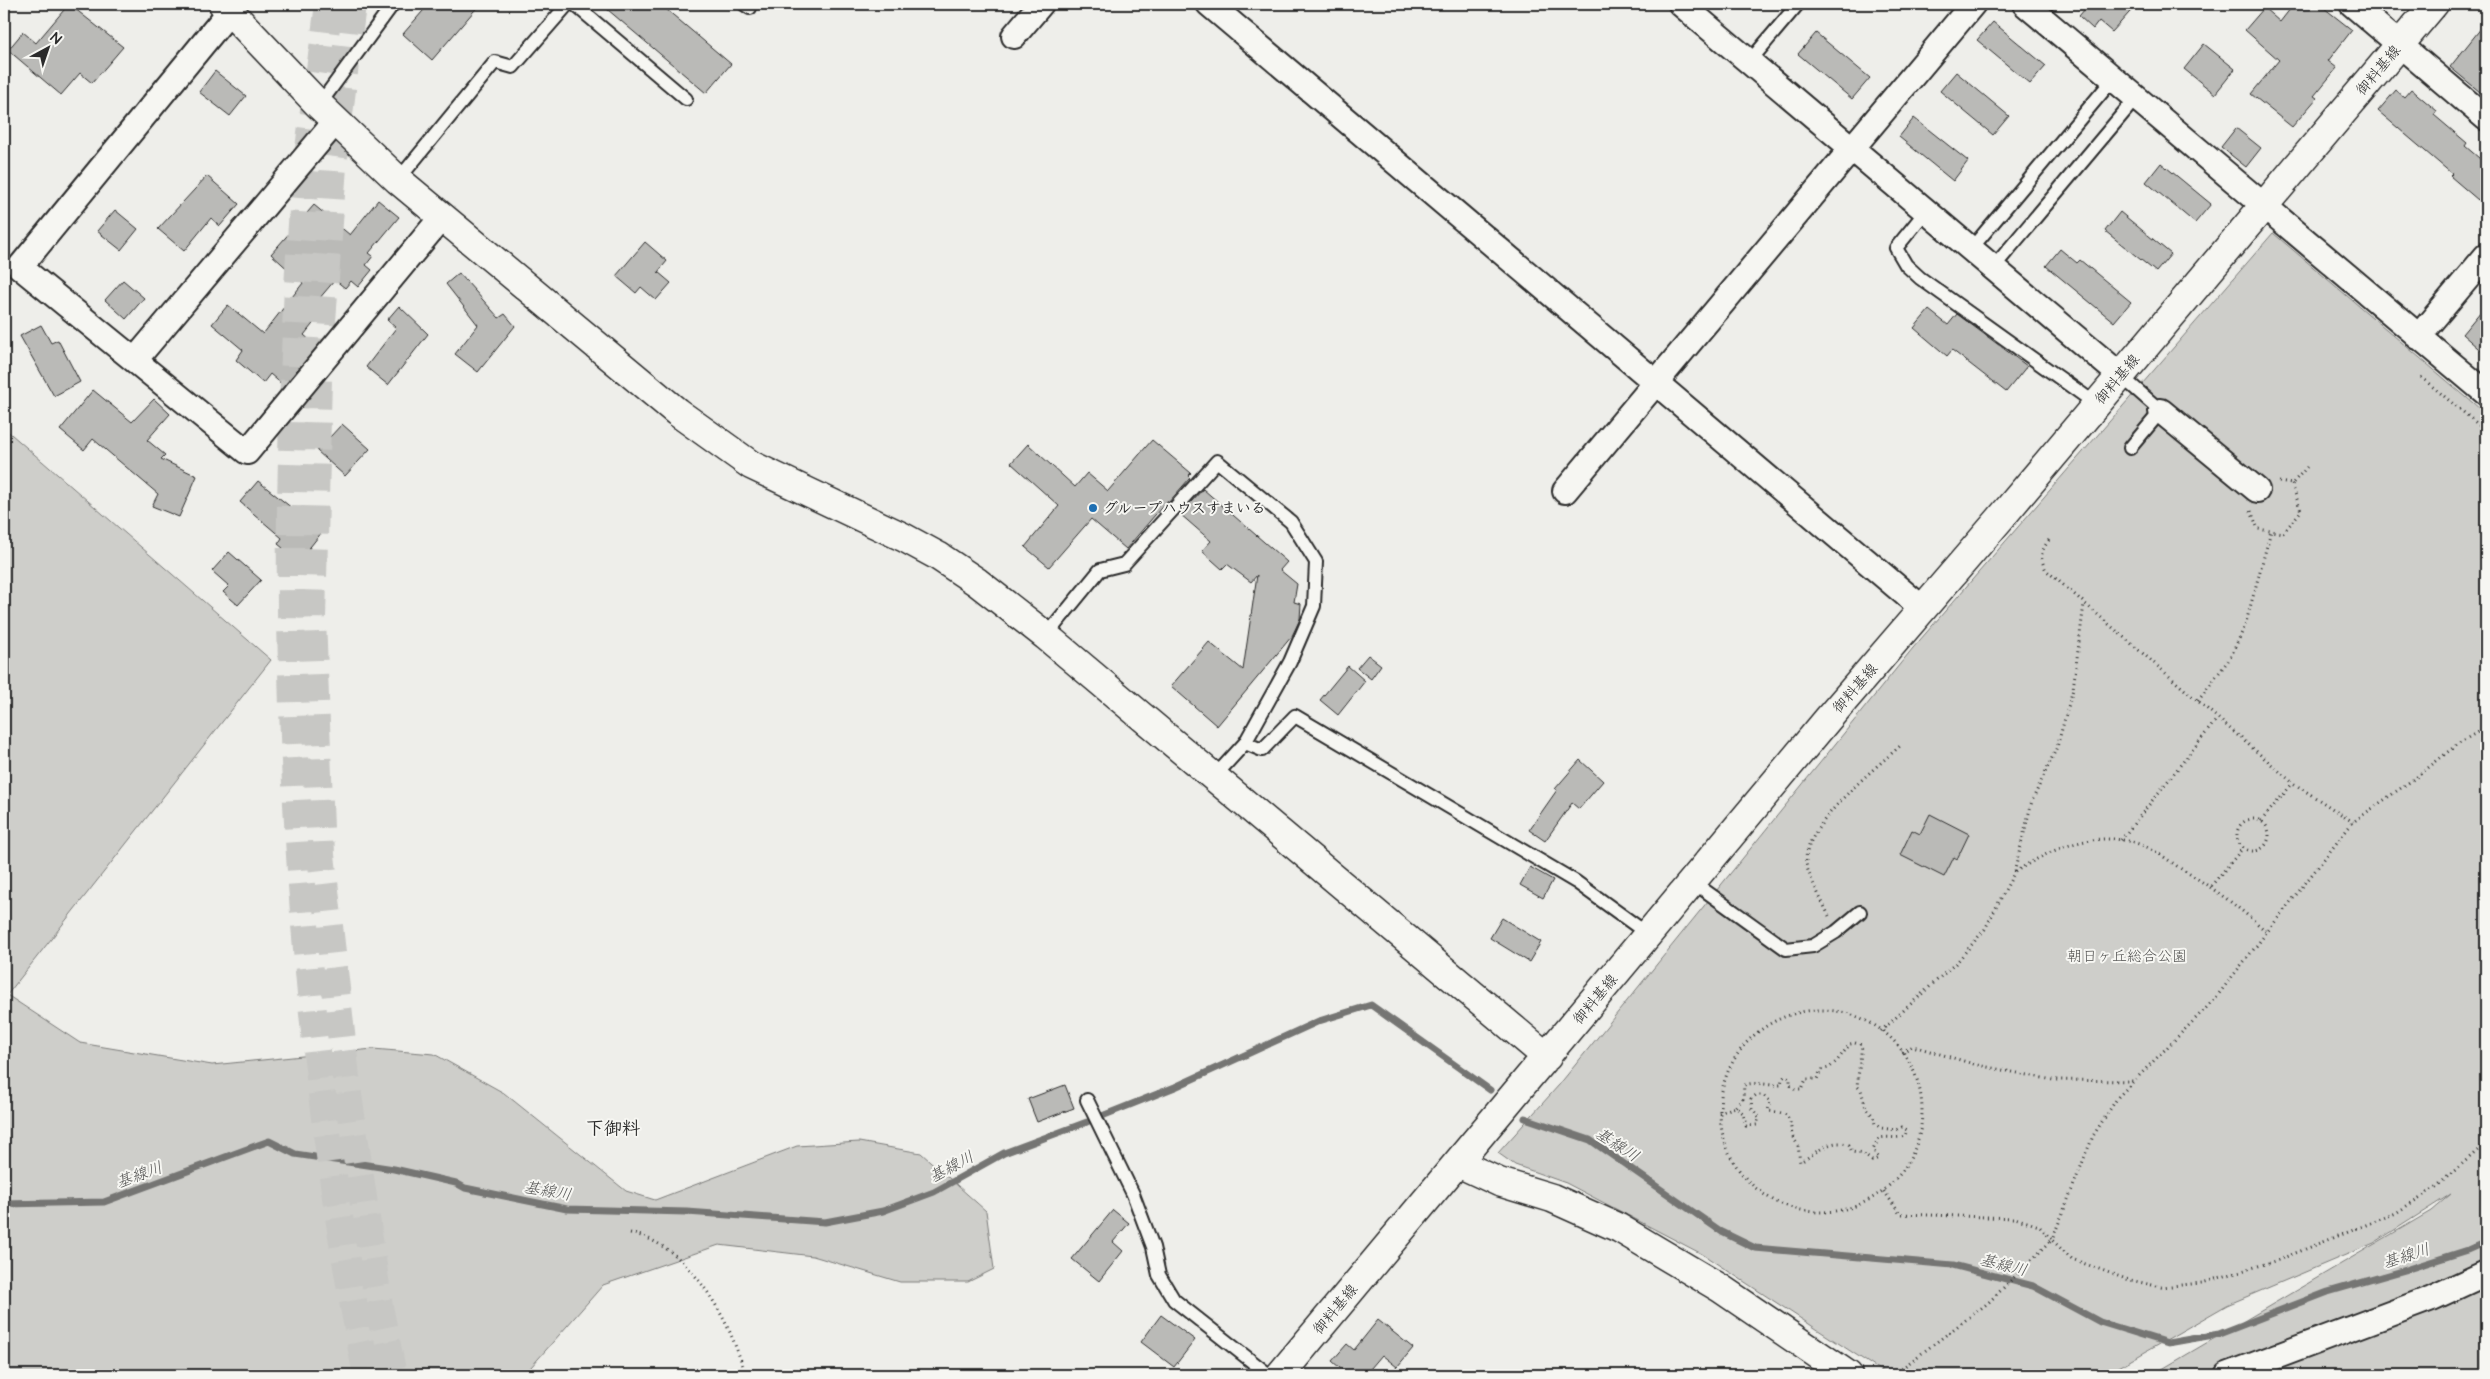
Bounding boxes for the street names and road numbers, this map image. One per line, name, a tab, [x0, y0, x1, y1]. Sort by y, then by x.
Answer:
street label: 御料基線	[2351, 41, 2406, 100]
street label: 御料基線	[2090, 350, 2145, 409]
street label: 御料基線	[1828, 659, 1883, 718]
street label: 御料基線	[1568, 970, 1623, 1029]
street label: 御料基線	[1308, 1280, 1363, 1339]

